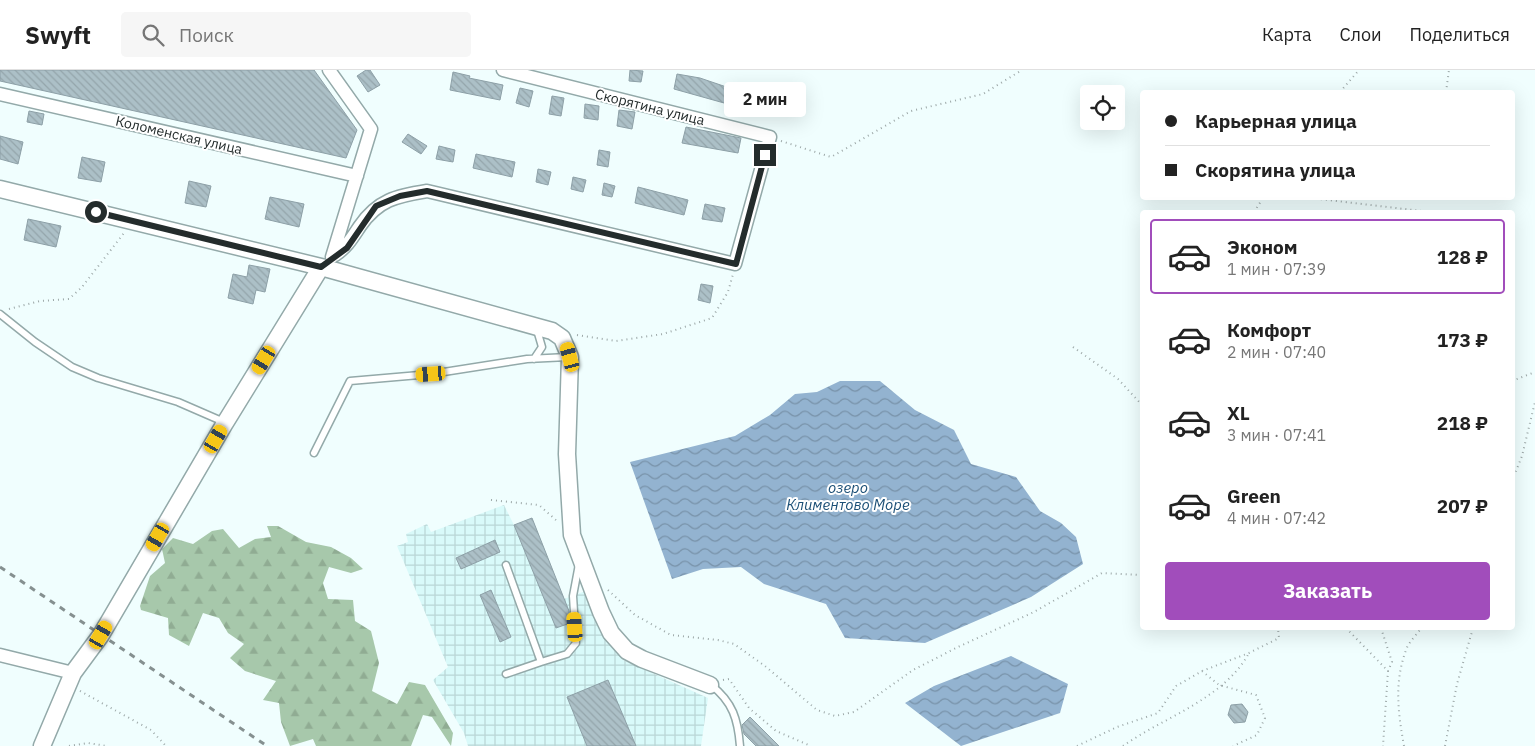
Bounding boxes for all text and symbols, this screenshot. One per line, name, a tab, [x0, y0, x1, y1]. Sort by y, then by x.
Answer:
search box	[121, 12, 471, 57]
text: Swyft	[25, 19, 91, 51]
icon: search	[139, 21, 167, 49]
text: Поиск	[179, 23, 234, 47]
text: Карта	[1262, 23, 1312, 46]
text: Слои	[1340, 23, 1382, 46]
text: Поделиться	[1410, 23, 1510, 46]
callout: 2 мин	[724, 82, 806, 118]
street label: Скорятина улица	[593, 85, 707, 129]
map controls	[1080, 85, 1125, 130]
button: locate	[1080, 85, 1125, 130]
text: 2 мин	[743, 89, 787, 109]
text: Карьерная улица	[1195, 109, 1357, 133]
street label: Коломенская улица	[114, 112, 245, 158]
route end	[754, 144, 776, 166]
text: Скорятина улица	[1195, 158, 1355, 182]
route start	[85, 201, 107, 223]
icon: car	[1167, 234, 1212, 279]
text: Эконом	[1227, 235, 1298, 259]
text: 128 ₽	[1437, 245, 1488, 269]
text: 1 мин · 07:39	[1227, 259, 1326, 279]
icon: car	[1167, 317, 1212, 362]
text: Комфорт	[1227, 318, 1311, 342]
text: 173 ₽	[1437, 328, 1488, 352]
car	[558, 341, 581, 373]
text: 2 мин · 07:40	[1227, 342, 1326, 362]
car	[249, 343, 278, 377]
car	[415, 365, 446, 383]
icon: car	[1167, 400, 1212, 445]
text: XL	[1227, 401, 1250, 425]
text: 218 ₽	[1437, 411, 1488, 435]
car	[202, 422, 229, 456]
text: 3 мин · 07:41	[1227, 425, 1326, 445]
water label: озеро Климентово Море	[786, 478, 910, 514]
icon: car	[1167, 483, 1212, 528]
text: Green	[1227, 484, 1281, 508]
text: 207 ₽	[1437, 494, 1488, 518]
text: 4 мин · 07:42	[1227, 508, 1326, 528]
car	[144, 520, 171, 554]
button: Заказать	[1165, 562, 1490, 620]
car	[566, 612, 583, 642]
car	[87, 618, 114, 652]

